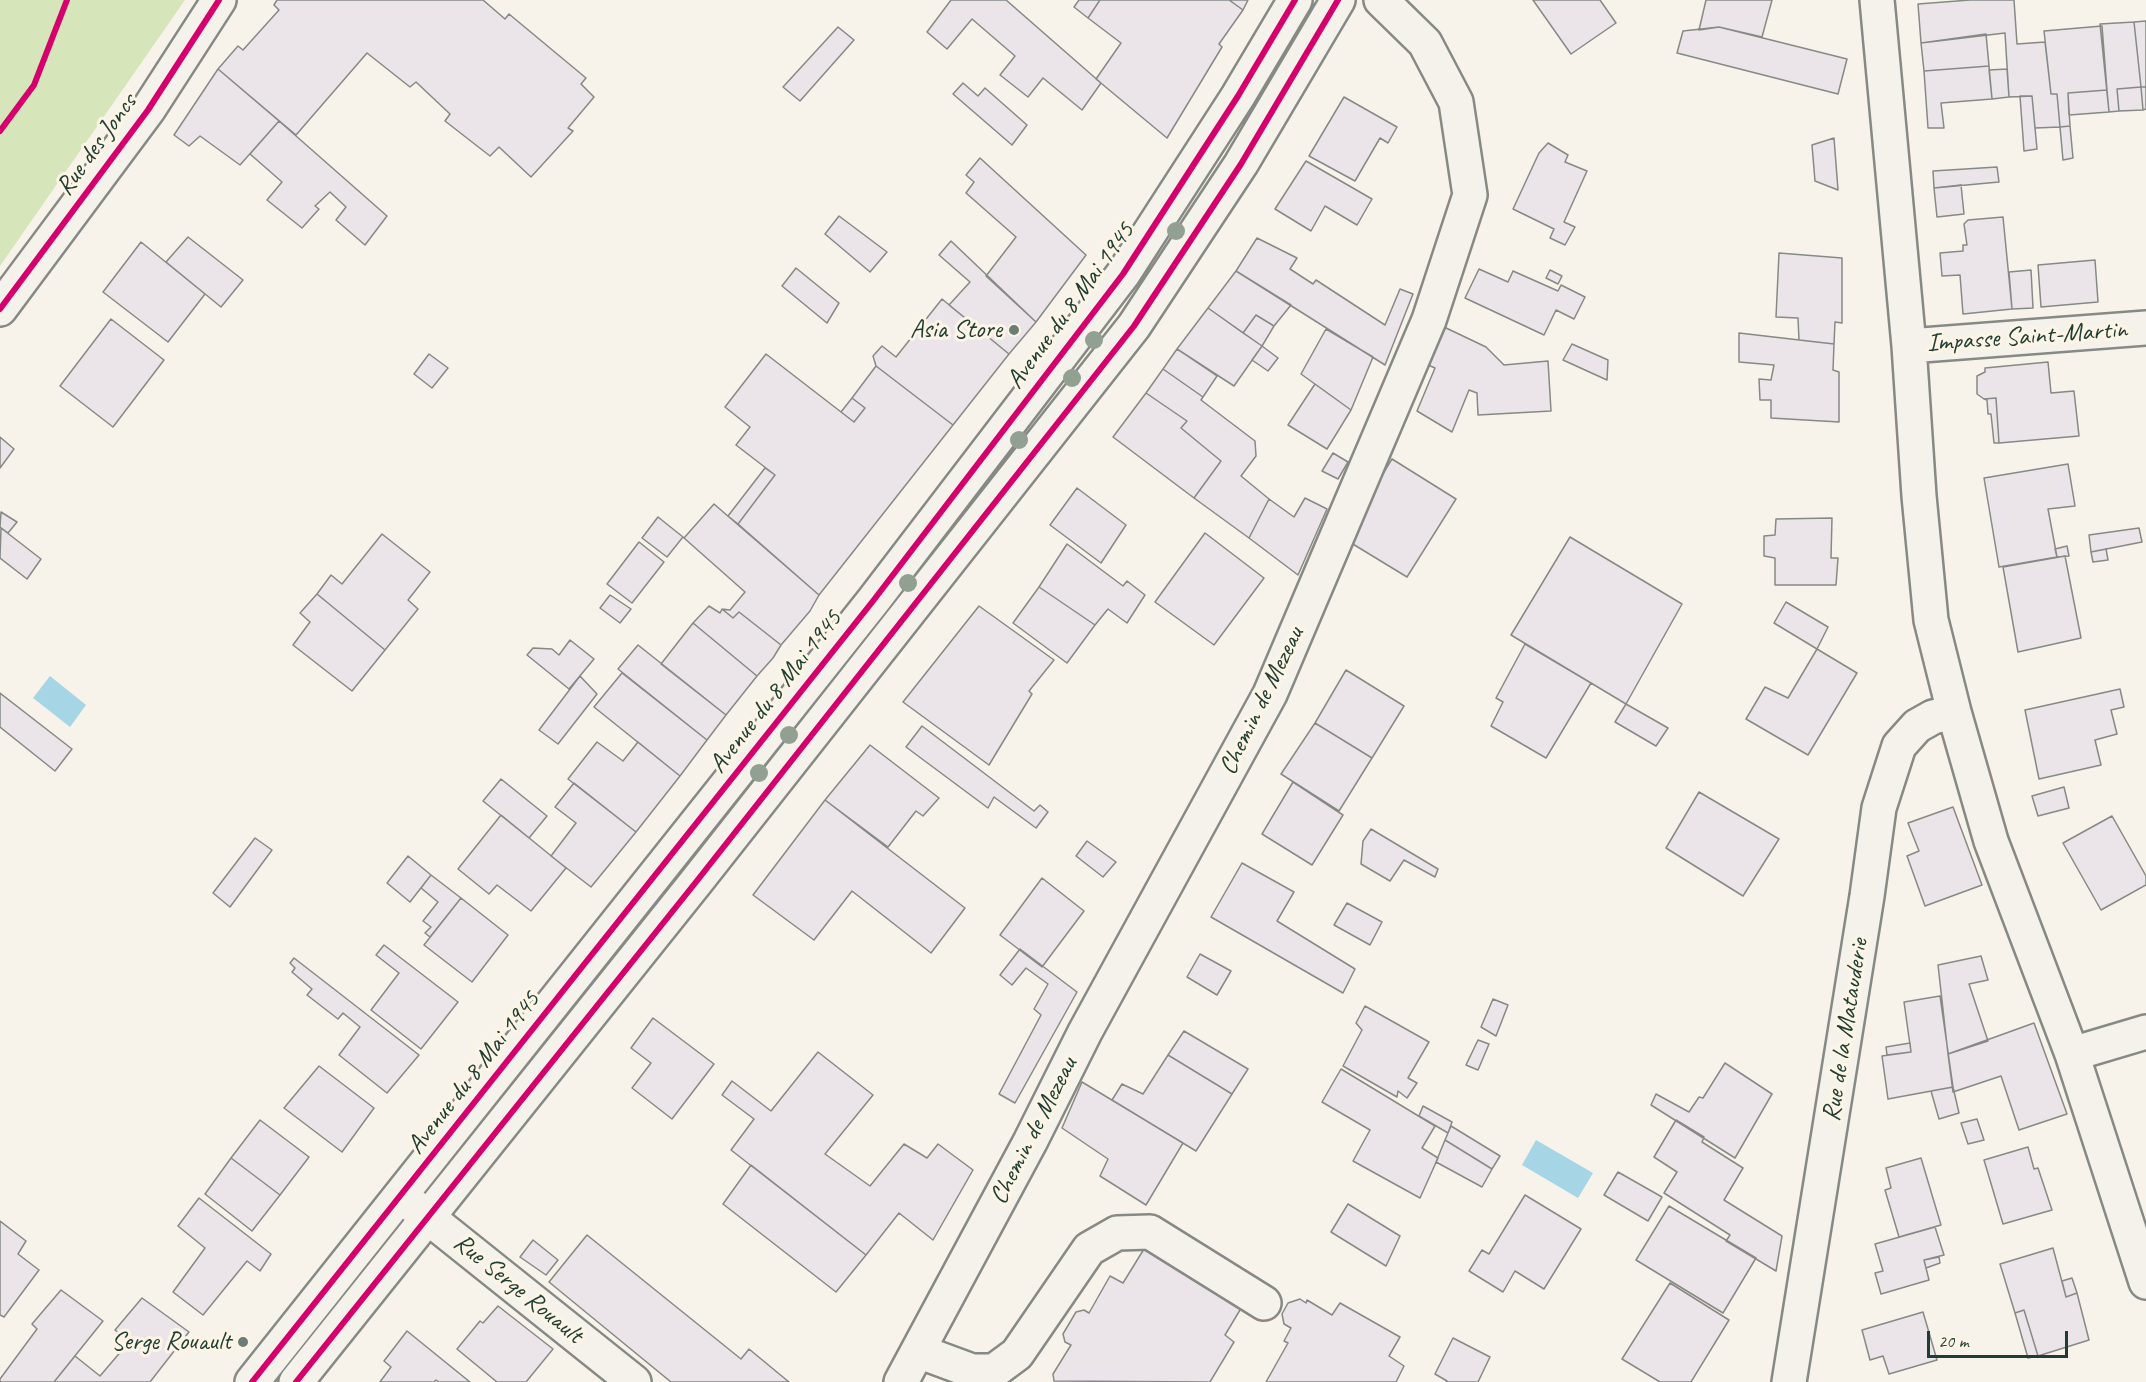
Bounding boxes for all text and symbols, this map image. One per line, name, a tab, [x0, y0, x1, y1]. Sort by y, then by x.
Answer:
street label: Rue des Joncs	[50, 88, 144, 202]
street label: Avenue du 8 Mai 1945	[1000, 217, 1142, 395]
place label: Asia Store	[910, 314, 1002, 346]
street label: Impasse Saint-Martin	[1926, 314, 2128, 360]
marker: Asia Store	[1007, 323, 1021, 337]
street label: Avenue du 8 Mai 1945	[703, 604, 849, 780]
street label: Chemin de Mezeau	[1213, 622, 1311, 780]
street label: Rue de la Matauderie	[1816, 936, 1876, 1124]
street label: Avenue du 8 Mai 1945	[401, 985, 547, 1161]
street label: Chemin de Mezeau	[984, 1052, 1084, 1210]
street label: Rue Serge Rouault	[447, 1227, 589, 1351]
scale bar	[1930, 1319, 2071, 1357]
place label: Serge Rouault	[111, 1326, 231, 1358]
text: 20 m	[1938, 1330, 1969, 1352]
marker: Serge Rouault	[236, 1335, 250, 1349]

